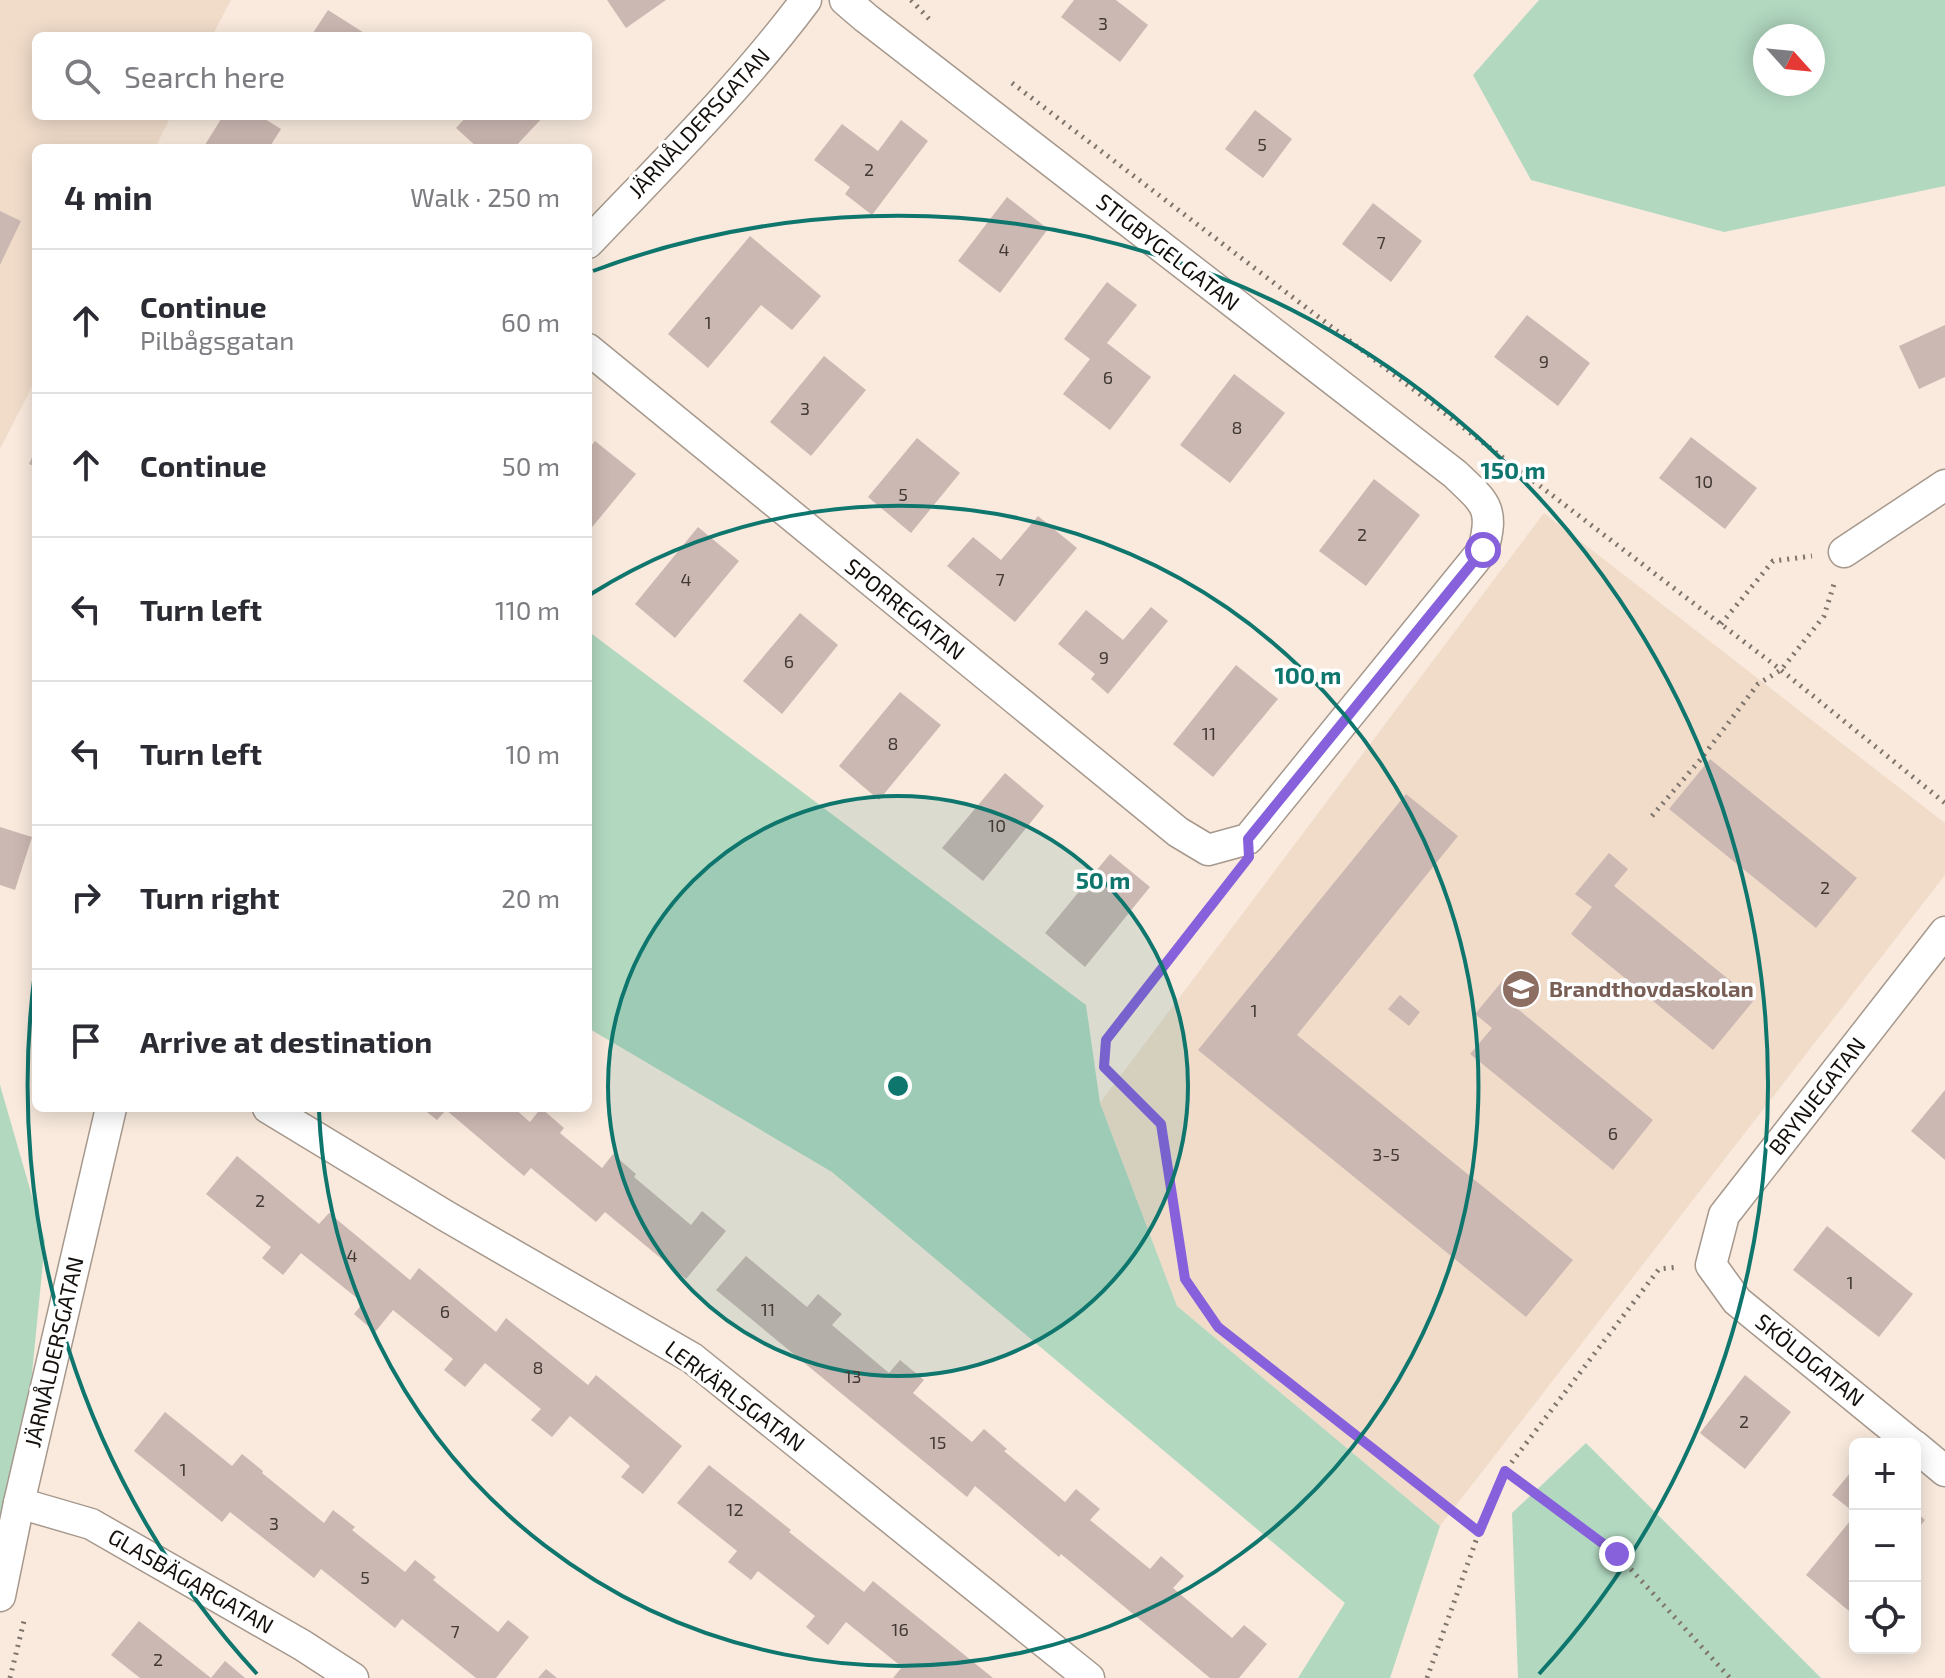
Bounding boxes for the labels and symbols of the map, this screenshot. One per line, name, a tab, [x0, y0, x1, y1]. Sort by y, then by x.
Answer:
house number: 3	[1098, 12, 1108, 34]
north arrow	[1753, 24, 1825, 96]
street label: JÄRNÅLDERSGATAN	[622, 42, 774, 202]
house number: 5	[1257, 133, 1267, 155]
house number: 2	[864, 158, 874, 180]
street label: STIGBYGELGATAN	[1092, 187, 1245, 315]
house number: 7	[1376, 231, 1386, 253]
house number: 4	[998, 238, 1010, 260]
house number: 1	[704, 311, 712, 333]
house number: 9	[1539, 350, 1549, 372]
house number: 6	[1103, 366, 1113, 388]
house number: 3	[800, 397, 810, 419]
house number: 8	[1232, 416, 1242, 438]
text: 150 m	[1480, 455, 1546, 484]
house number: 10	[1695, 470, 1713, 492]
house number: 5	[898, 483, 908, 505]
house number: 2	[1357, 523, 1367, 545]
route start	[1465, 532, 1501, 568]
street label: SPORREGATAN	[841, 552, 971, 664]
house number: 4	[680, 568, 692, 590]
house number: 7	[995, 568, 1005, 590]
house number: 9	[1099, 646, 1109, 668]
house number: 6	[784, 650, 794, 672]
text: 100 m	[1275, 660, 1341, 689]
house number: 11	[1202, 722, 1216, 744]
house number: 8	[888, 732, 898, 754]
house number: 10	[988, 814, 1006, 836]
text: 50 m	[1076, 865, 1130, 894]
house number: 2	[1820, 876, 1830, 898]
school or university icon: Brandthovdaskolan	[1500, 968, 1542, 1010]
place label: Brandthovdaskolan	[1549, 975, 1754, 1001]
house number: 1	[1250, 999, 1258, 1021]
street label: BRYNJEGATAN	[1762, 1032, 1870, 1159]
centre of rings	[884, 1072, 912, 1100]
house number: 6	[1608, 1122, 1618, 1144]
house number: 3-5	[1372, 1143, 1400, 1165]
house number: 2	[255, 1189, 265, 1211]
house number: 4	[346, 1244, 358, 1266]
street label: JÄRNÅLDERSGATAN	[18, 1254, 88, 1450]
house number: 1	[1846, 1271, 1854, 1293]
house number: 11	[761, 1298, 775, 1320]
house number: 6	[440, 1300, 450, 1322]
street label: SKÖLDGATAN	[1751, 1307, 1870, 1411]
street label: LERKÄRLSGATAN	[661, 1334, 811, 1456]
house number: 8	[533, 1356, 543, 1378]
house number: 13	[844, 1365, 862, 1387]
house number: 2	[1739, 1410, 1749, 1432]
house number: 15	[930, 1431, 946, 1453]
house number: 1	[179, 1458, 187, 1480]
house number: 12	[726, 1498, 744, 1520]
house number: 3	[269, 1512, 279, 1534]
street label: GLASBÄGARGATAN	[104, 1522, 279, 1638]
route end	[1599, 1536, 1635, 1572]
house number: 5	[360, 1566, 370, 1588]
house number: 16	[891, 1618, 909, 1640]
house number: 7	[450, 1620, 460, 1642]
house number: 2	[153, 1648, 163, 1670]

